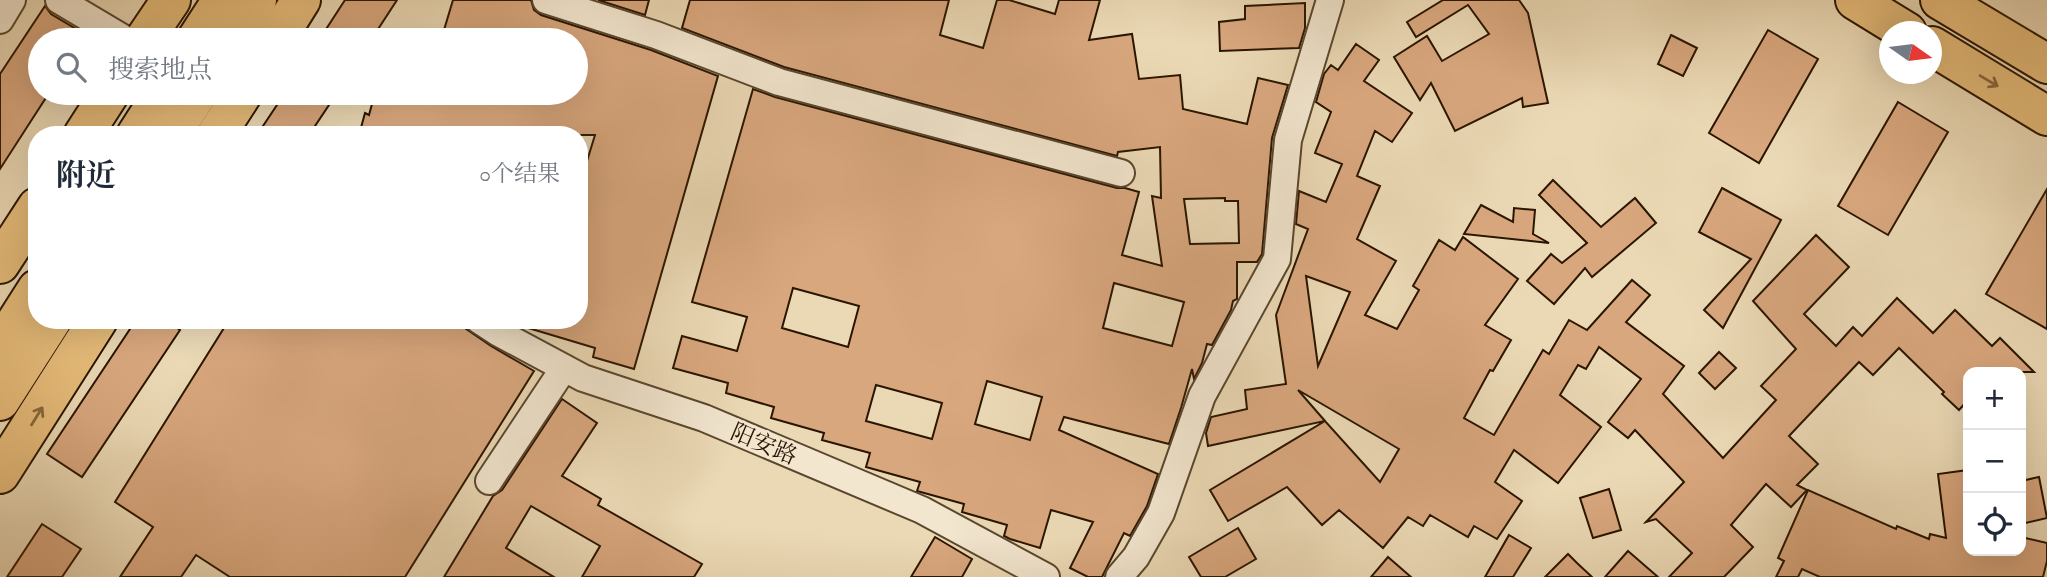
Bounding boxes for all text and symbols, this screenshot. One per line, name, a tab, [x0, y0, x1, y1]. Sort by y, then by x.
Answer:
north arrow	[1879, 21, 1942, 84]
search box	[28, 28, 588, 105]
icon: search	[52, 48, 90, 86]
text: 搜索地点	[108, 54, 212, 86]
one-way arrow	[1979, 74, 1999, 88]
text: 附近	[56, 157, 116, 194]
text: 0个结果	[479, 159, 560, 188]
map controls	[1963, 367, 2026, 556]
button: +	[1963, 367, 2026, 430]
one-way arrow	[30, 407, 44, 427]
street label: 阳安路	[727, 417, 801, 471]
button: −	[1963, 430, 2026, 493]
button: locate	[1963, 493, 2026, 556]

